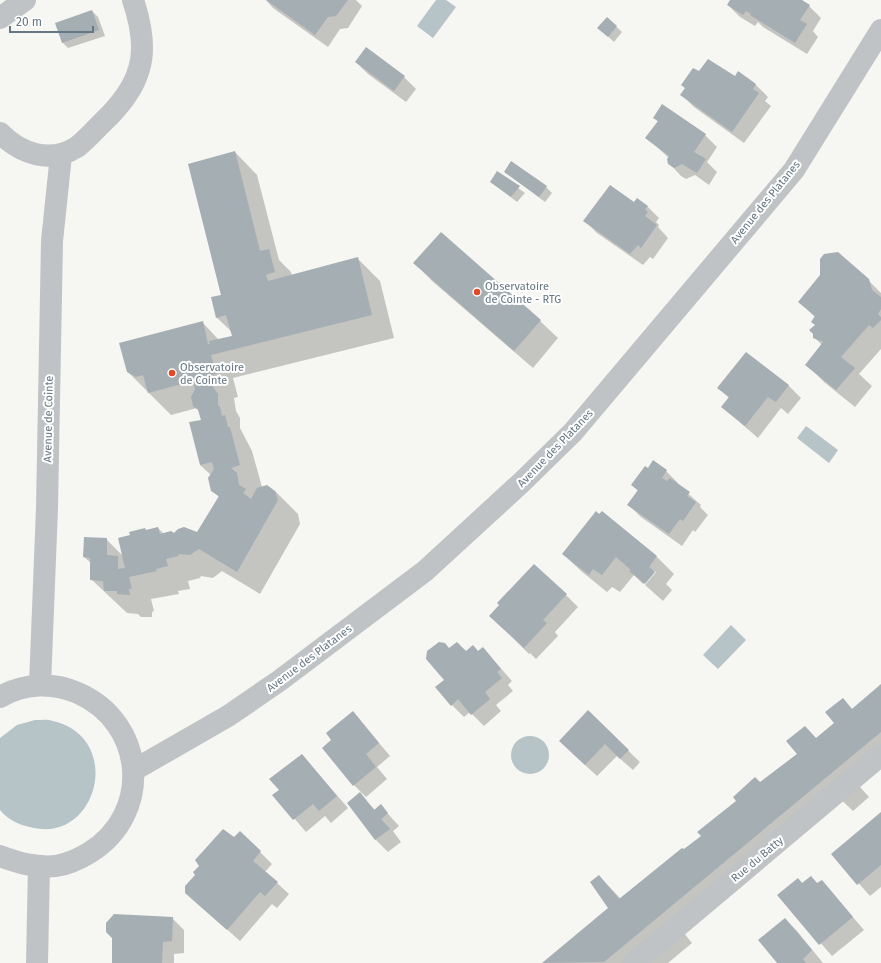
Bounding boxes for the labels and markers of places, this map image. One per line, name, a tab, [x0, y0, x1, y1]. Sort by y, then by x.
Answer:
place label: Observatoire de Cointe - RTG	[485, 280, 561, 306]
marker: Observatoire de Cointe - RTG	[472, 287, 482, 297]
place label: Observatoire de Cointe	[180, 361, 244, 387]
marker: Observatoire de Cointe	[167, 368, 177, 378]

